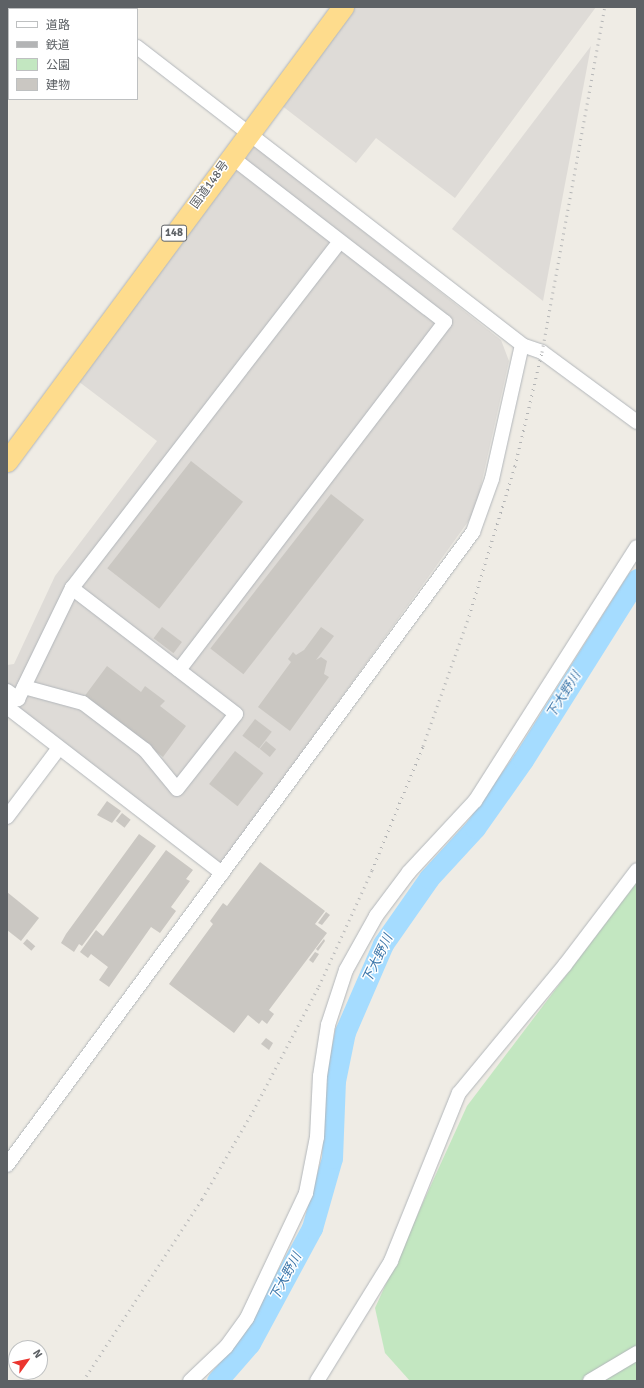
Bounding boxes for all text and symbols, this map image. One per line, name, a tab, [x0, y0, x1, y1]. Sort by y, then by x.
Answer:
legend	[8, 8, 138, 100]
text: 道路	[46, 18, 70, 33]
text: 鉄道	[46, 38, 70, 53]
text: 公園	[46, 58, 70, 73]
text: 建物	[46, 78, 70, 93]
street label: 国道148号	[188, 158, 232, 212]
road number: 148	[161, 224, 187, 242]
water label: 下大野川	[544, 669, 584, 721]
water label: 下大野川	[360, 932, 396, 986]
water label: 下大野川	[267, 1250, 305, 1304]
north arrow	[8, 1340, 48, 1380]
text: N	[30, 1347, 45, 1360]

